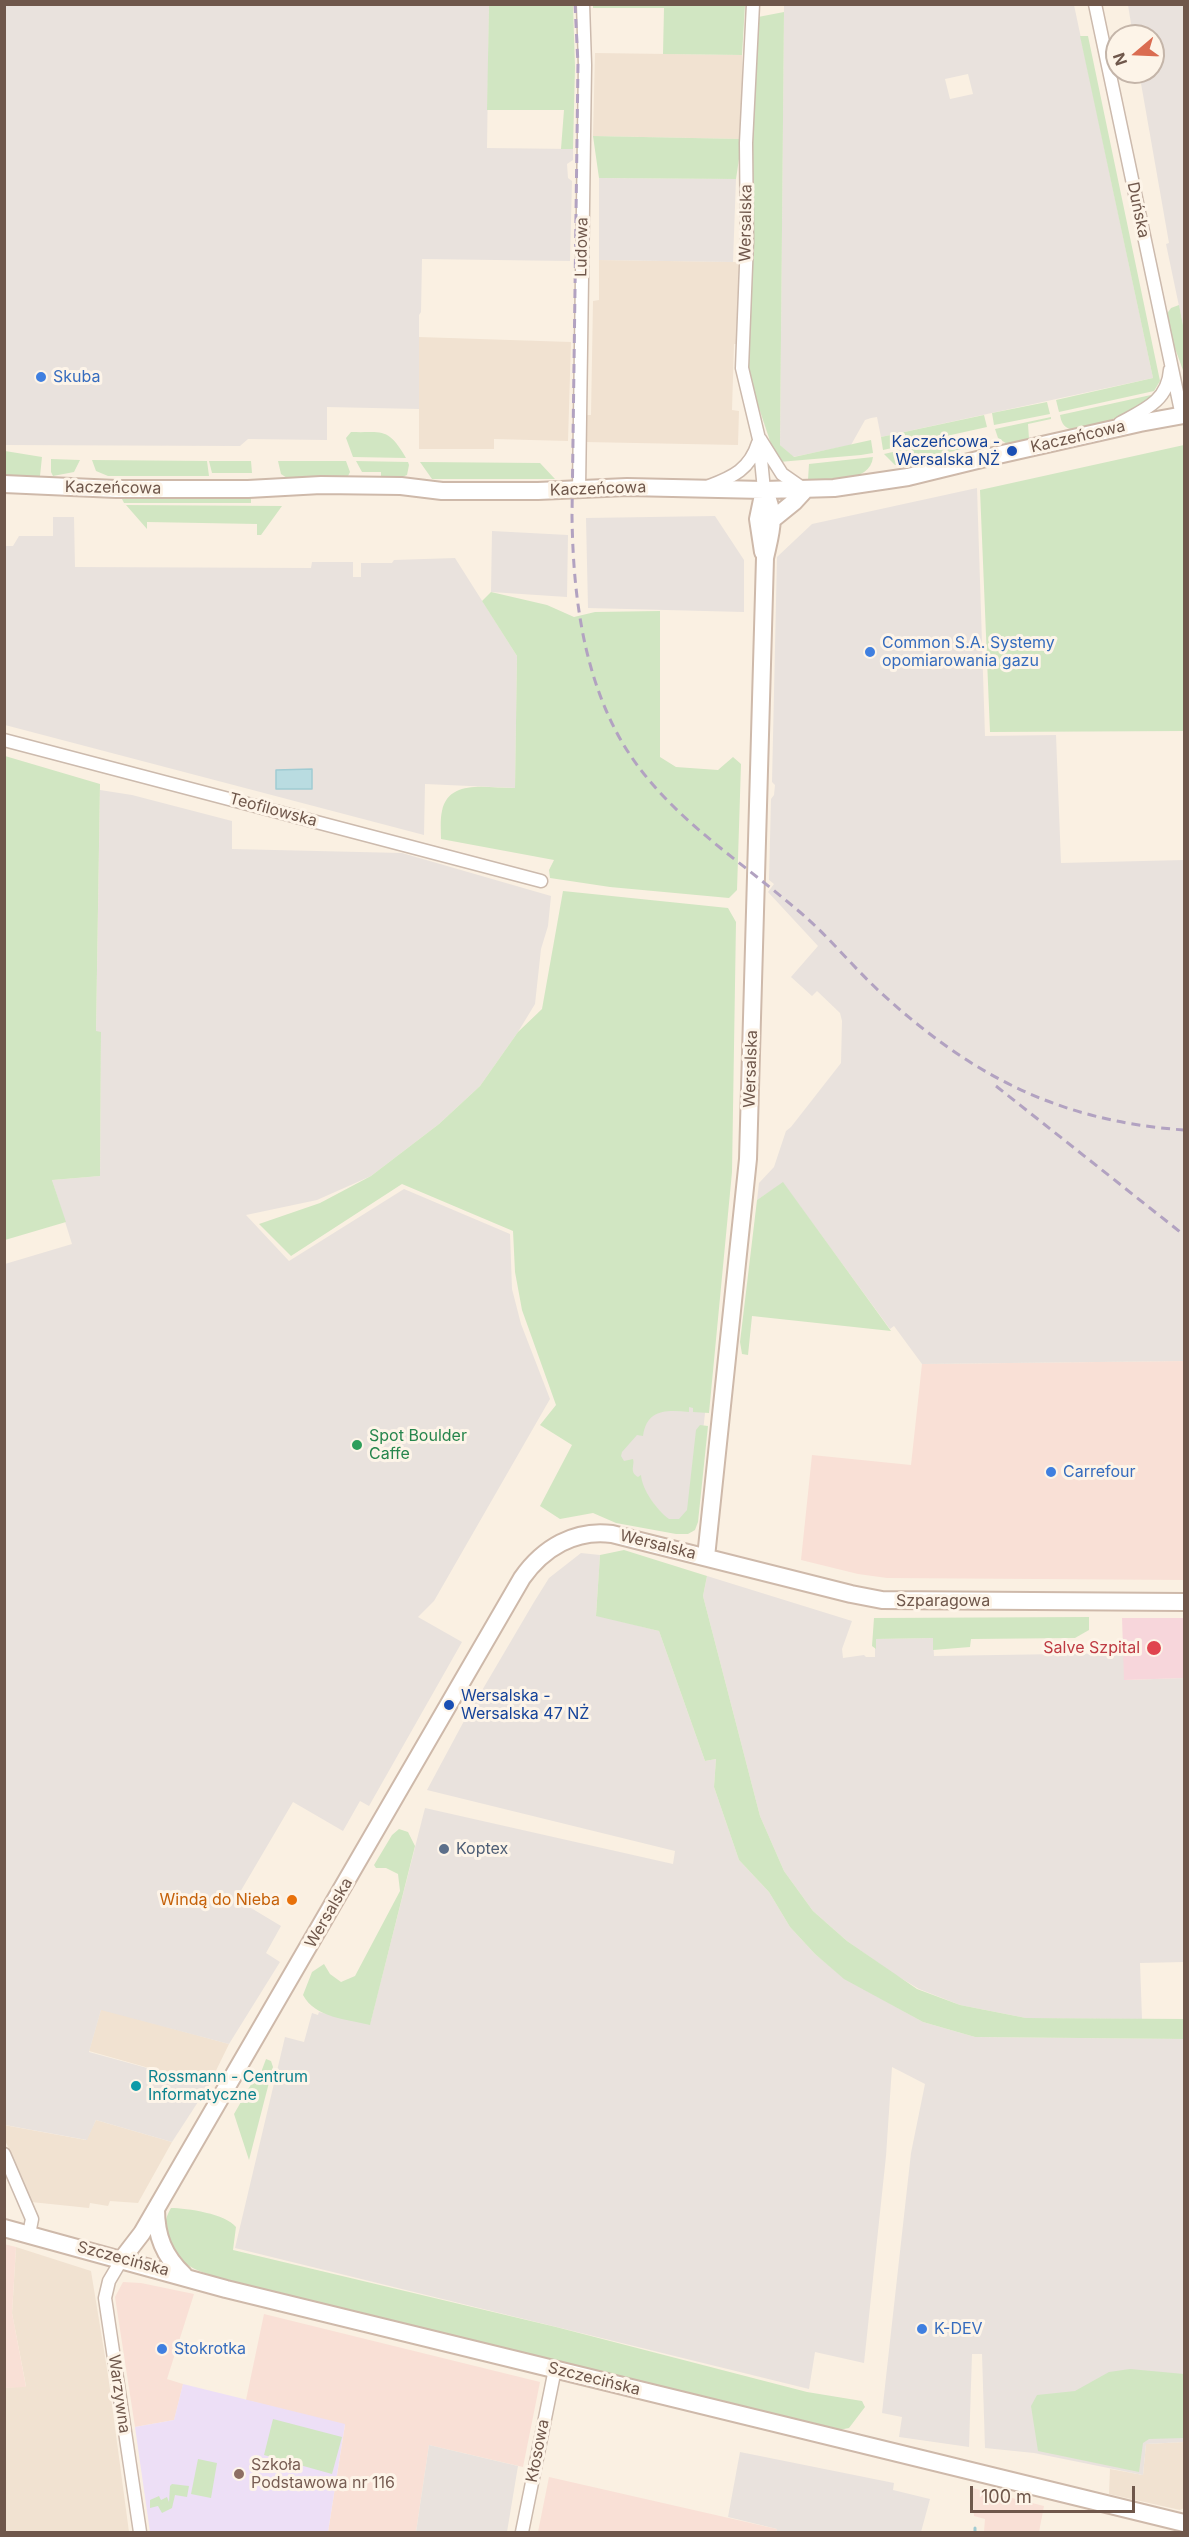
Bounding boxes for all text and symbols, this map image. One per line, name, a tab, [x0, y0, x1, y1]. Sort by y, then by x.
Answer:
north arrow	[1105, 24, 1165, 84]
text: N	[1108, 50, 1131, 68]
street label: Duńska	[1123, 180, 1153, 240]
street label: Wersalska	[736, 184, 756, 262]
street label: Ludowa	[572, 217, 592, 277]
place label: Skuba	[53, 367, 100, 387]
marker: Skuba	[34, 370, 48, 384]
street label: Kaczeńcowa	[1029, 417, 1127, 457]
place label: Kaczeńcowa - Wersalska NŻ	[892, 432, 1000, 470]
marker: Kaczeńcowa - Wersalska NŻ	[1005, 444, 1019, 458]
street label: Kaczeńcowa	[65, 478, 161, 498]
street label: Kaczeńcowa	[549, 478, 647, 500]
place label: Common S.A. Systemy opomiarowania gazu	[882, 633, 1055, 671]
marker: Common S.A. Systemy opomiarowania gazu	[863, 645, 877, 659]
street label: Teofilowska	[227, 789, 319, 831]
street label: Wersalska	[740, 1030, 762, 1108]
place label: Spot Boulder Caffe	[369, 1426, 467, 1464]
marker: Spot Boulder Caffe	[350, 1438, 364, 1452]
place label: Carrefour	[1063, 1462, 1136, 1482]
marker: Carrefour	[1044, 1465, 1058, 1479]
street label: Wersalska	[618, 1526, 698, 1564]
street label: Szparagowa	[896, 1591, 990, 1611]
place label: Salve Szpital	[1043, 1638, 1140, 1658]
marker: Salve Szpital	[1145, 1639, 1163, 1657]
place label: Wersalska - Wersalska 47 NŻ	[461, 1686, 589, 1724]
marker: Wersalska - Wersalska 47 NŻ	[442, 1698, 456, 1712]
place label: Koptex	[456, 1839, 508, 1859]
marker: Koptex	[437, 1842, 451, 1856]
street label: Wersalska	[301, 1875, 357, 1951]
place label: Windą do Nieba	[160, 1890, 280, 1910]
marker: Windą do Nieba	[285, 1893, 299, 1907]
place label: Rossmann - Centrum Informatyczne	[148, 2067, 308, 2105]
marker: Rossmann - Centrum Informatyczne	[129, 2079, 143, 2093]
street label: Szczecińska	[75, 2238, 171, 2280]
place label: K-DEV	[934, 2319, 983, 2339]
marker: K-DEV	[915, 2322, 929, 2336]
place label: Stokrotka	[174, 2339, 246, 2359]
marker: Stokrotka	[155, 2342, 169, 2356]
street label: Warzywna	[104, 2353, 134, 2435]
street label: Szczecińska	[546, 2358, 642, 2400]
street label: Kłosowa	[522, 2418, 554, 2484]
place label: Szkoła Podstawowa nr 116	[251, 2455, 395, 2493]
marker: Szkoła Podstawowa nr 116	[232, 2467, 246, 2481]
scale bar	[973, 2474, 1138, 2512]
text: 100 m	[981, 2486, 1032, 2507]

